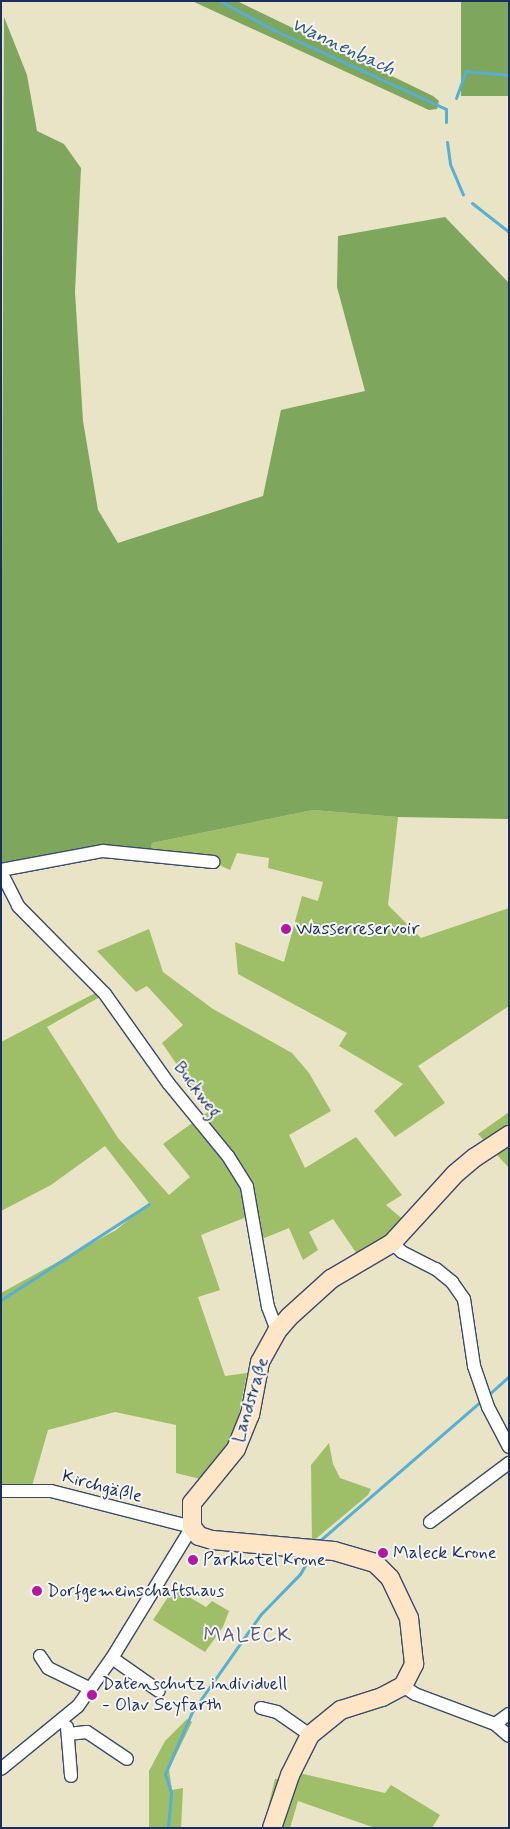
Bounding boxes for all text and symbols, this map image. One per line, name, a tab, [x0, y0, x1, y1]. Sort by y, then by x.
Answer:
water label: Wannenbach	[288, 13, 398, 81]
place label: Wasserreservoir	[296, 918, 420, 940]
marker: Wasserreservoir	[280, 923, 292, 935]
street label: Buckweg	[169, 1057, 225, 1123]
street label: Landstraße	[228, 1355, 274, 1445]
street label: Kirchgäßle	[60, 1466, 144, 1508]
place label: Maleck Krone	[393, 1542, 497, 1564]
marker: Maleck Krone	[377, 1547, 389, 1559]
place label: Parkhotel Krone	[203, 1549, 328, 1571]
marker: Parkhotel Krone	[187, 1554, 199, 1566]
place label: Dorfgemeinschaftshaus	[47, 1580, 224, 1602]
marker: Dorfgemeinschaftshaus	[31, 1585, 43, 1597]
district label: MALECK	[203, 1623, 293, 1647]
place label: Datenschutz individuell - Olav Seyfarth	[102, 1674, 281, 1716]
marker: Datenschutz individuell - Olav Seyfarth	[86, 1689, 98, 1701]

